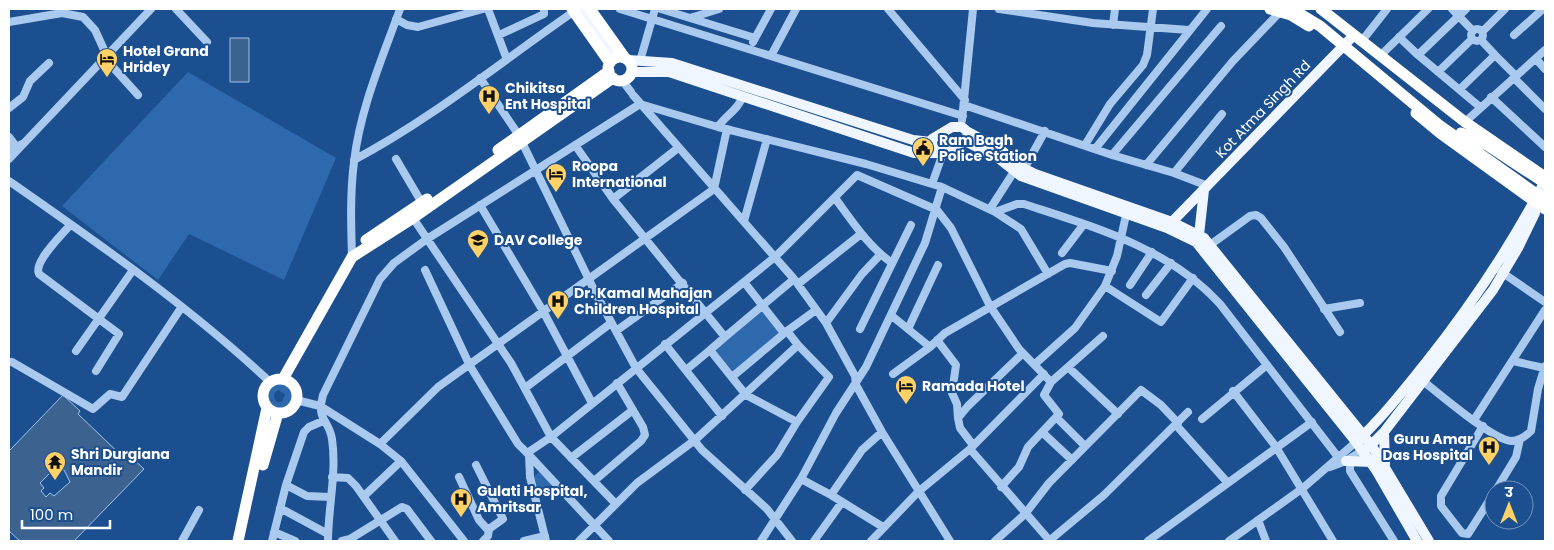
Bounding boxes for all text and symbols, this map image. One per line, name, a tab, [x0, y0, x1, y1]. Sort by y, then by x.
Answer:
place label: Hotel Grand Hridey	[123, 41, 209, 77]
hotel icon: Hotel Grand Hridey	[95, 47, 119, 78]
street label: Kot Atma Singh Rd	[1211, 56, 1315, 162]
place label: Chikitsa Ent Hospital	[505, 78, 591, 114]
hospital icon: Chikitsa Ent Hospital	[477, 84, 501, 115]
place label: Ram Bagh Police Station	[939, 130, 1037, 166]
public building icon: Ram Bagh Police Station	[911, 136, 935, 167]
place label: Roopa International	[572, 156, 667, 192]
hotel icon: Roopa International	[544, 162, 568, 193]
school or university icon: DAV College	[466, 228, 490, 259]
place label: DAV College	[494, 230, 583, 250]
place label: Dr. Kamal Mahajan Children Hospital	[574, 283, 712, 319]
hospital icon: Dr. Kamal Mahajan Children Hospital	[546, 289, 570, 320]
hotel icon: Ramada Hotel	[894, 374, 918, 405]
place label: Ramada Hotel	[922, 376, 1025, 396]
place label: Guru Amar Das Hospital	[1383, 429, 1473, 465]
hospital icon: Guru Amar Das Hospital	[1477, 435, 1501, 466]
place label: Shri Durgiana Mandir	[71, 444, 170, 480]
temple icon: Shri Durgiana Mandir	[43, 450, 67, 481]
north arrow	[1484, 480, 1534, 530]
place label: Gulati Hospital, Amritsar	[477, 481, 587, 517]
text: उ	[1504, 482, 1514, 502]
hospital icon: Gulati Hospital, Amritsar	[449, 487, 473, 518]
scale bar	[22, 498, 110, 530]
text: 100 m	[30, 504, 73, 525]

